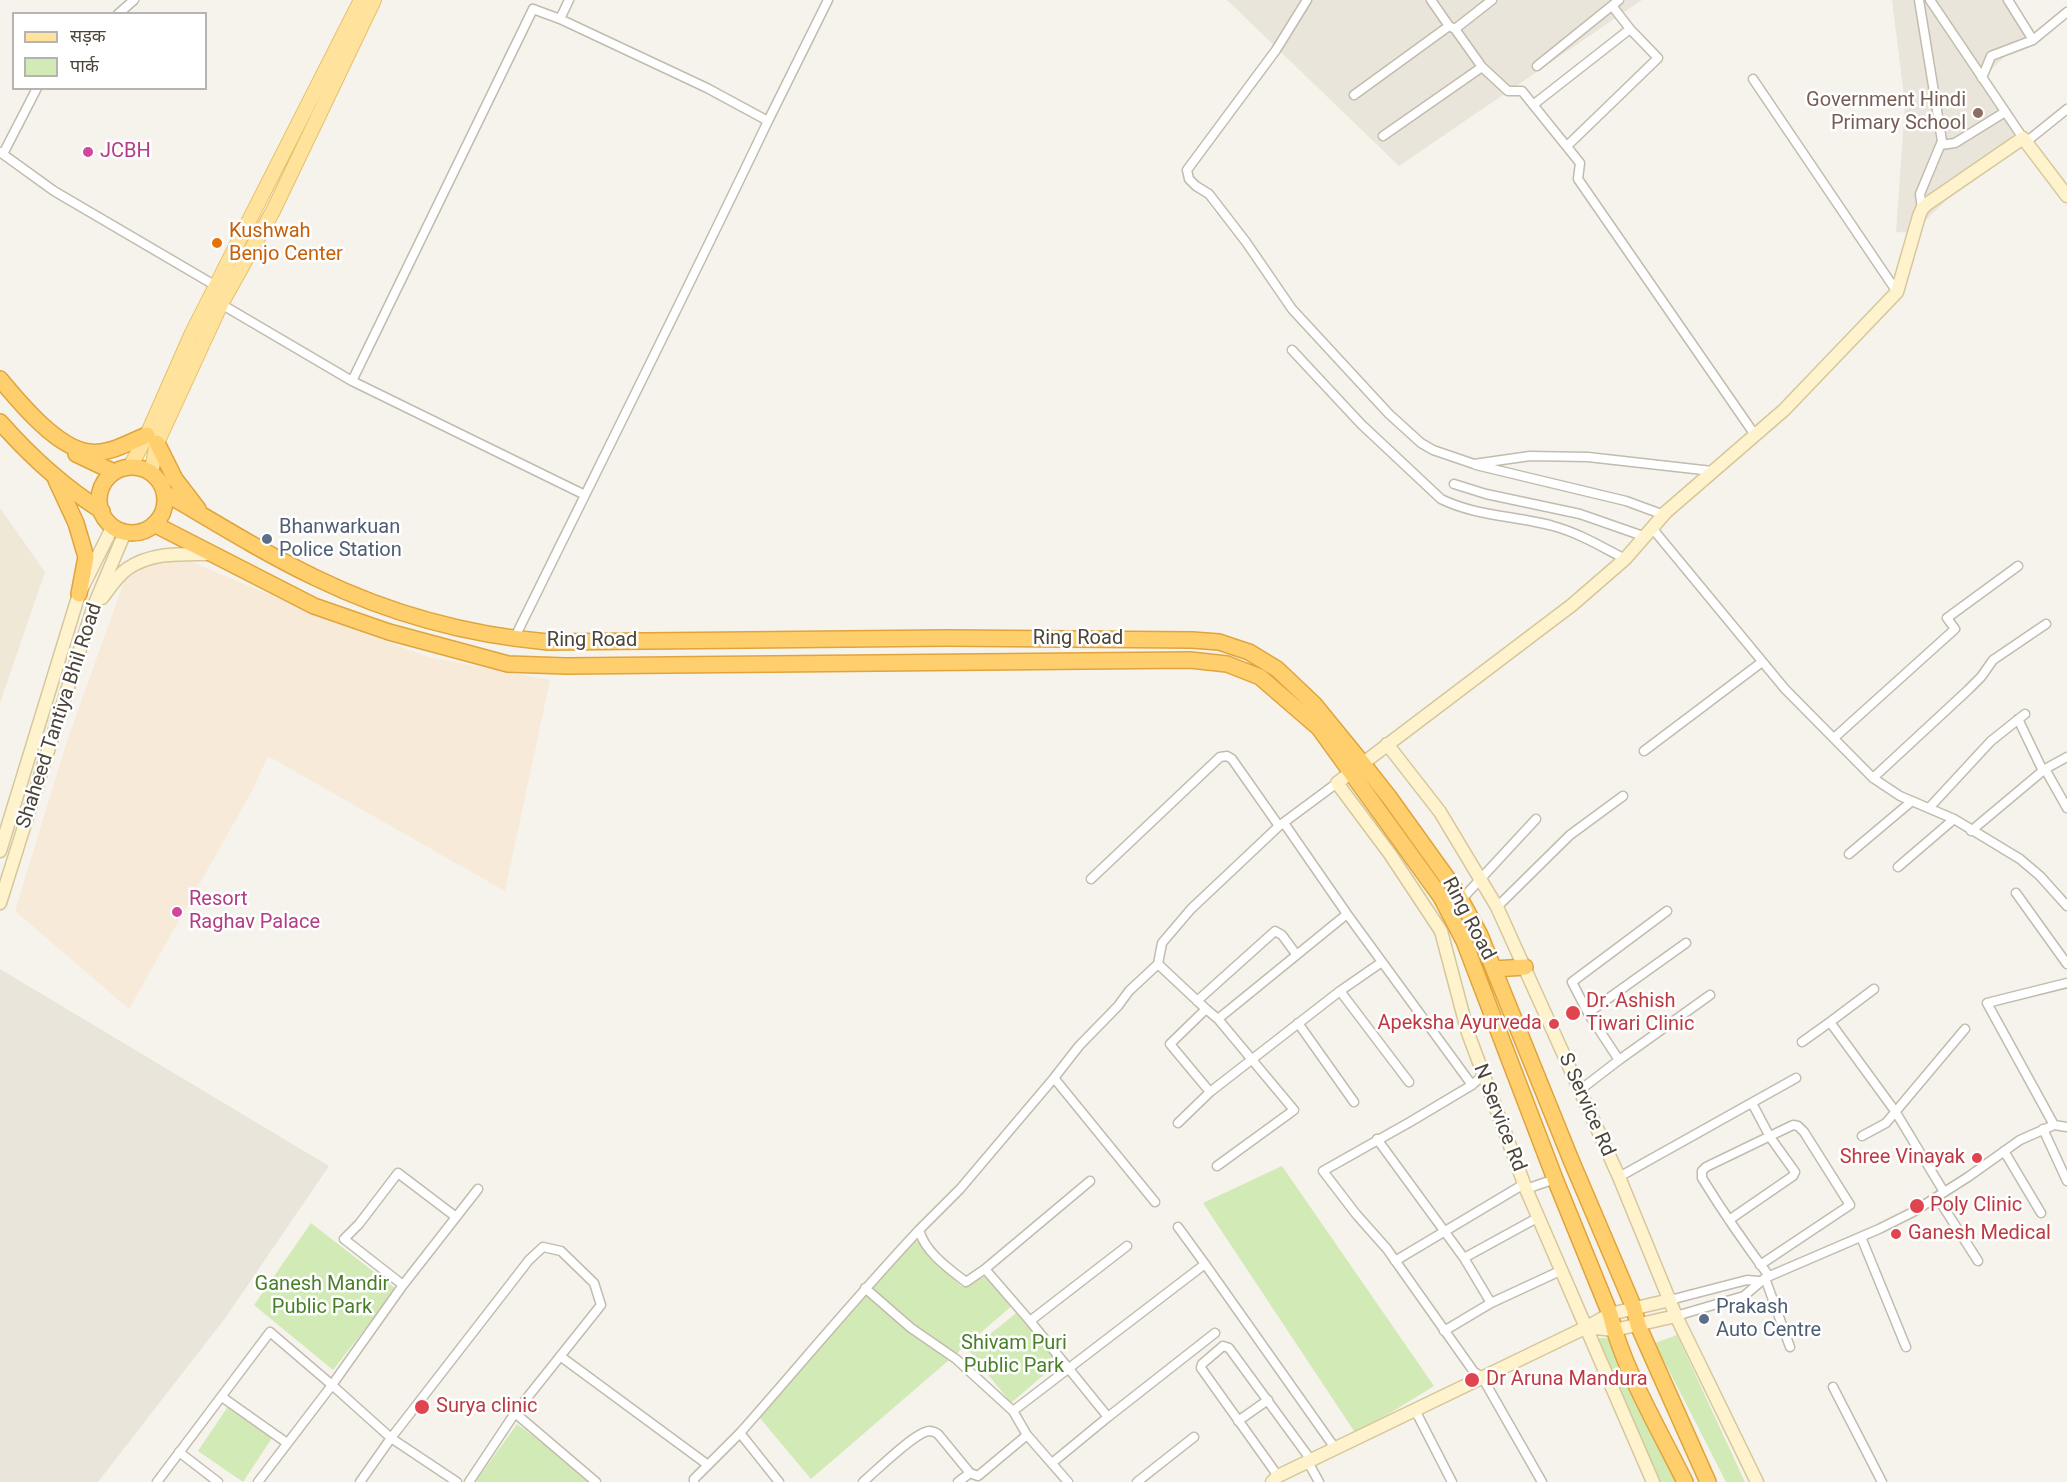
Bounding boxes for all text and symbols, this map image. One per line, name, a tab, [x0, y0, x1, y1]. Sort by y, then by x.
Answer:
legend	[12, 12, 207, 90]
text: सड़क	[70, 25, 106, 46]
text: पार्क	[70, 55, 99, 76]
place label: Government Hindi Primary School	[1806, 89, 1966, 136]
marker: Government Hindi Primary School	[1971, 106, 1985, 120]
place label: JCBH	[100, 140, 151, 164]
marker: JCBH	[81, 145, 95, 159]
place label: Kushwah Benjo Center	[229, 220, 343, 267]
marker: Kushwah Benjo Center	[210, 236, 224, 250]
place label: Bhanwarkuan Police Station	[279, 516, 402, 563]
marker: Bhanwarkuan Police Station	[260, 532, 274, 546]
street label: Shaheed Tantiya Bhil Road	[12, 600, 108, 832]
street label: Ring Road	[1033, 627, 1123, 651]
street label: Ring Road	[547, 629, 637, 653]
street label: Ring Road	[1436, 873, 1500, 965]
place label: Resort Raghav Palace	[189, 888, 320, 935]
marker: Resort Raghav Palace	[170, 905, 184, 919]
place label: Dr. Ashish Tiwari Clinic	[1586, 990, 1694, 1037]
marker: Dr. Ashish Tiwari Clinic	[1564, 1004, 1582, 1022]
place label: Apeksha Ayurveda	[1377, 1012, 1542, 1036]
marker: Apeksha Ayurveda	[1547, 1017, 1561, 1031]
street label: S Service Rd	[1553, 1050, 1619, 1160]
street label: N Service Rd	[1468, 1061, 1530, 1175]
place label: Shree Vinayak	[1840, 1146, 1965, 1170]
marker: Shree Vinayak	[1970, 1151, 1984, 1165]
place label: Poly Clinic	[1930, 1194, 2022, 1218]
marker: Poly Clinic	[1908, 1197, 1926, 1215]
place label: Ganesh Medical	[1908, 1222, 2051, 1246]
marker: Ganesh Medical	[1889, 1227, 1903, 1241]
park label: Ganesh Mandir Public Park	[255, 1273, 389, 1320]
place label: Prakash Auto Centre	[1716, 1296, 1821, 1343]
marker: Prakash Auto Centre	[1697, 1312, 1711, 1326]
park label: Shivam Puri Public Park	[961, 1332, 1067, 1379]
place label: Dr Aruna Mandura	[1486, 1368, 1648, 1392]
marker: Dr Aruna Mandura	[1463, 1371, 1481, 1389]
place label: Surya clinic	[436, 1395, 538, 1419]
marker: Surya clinic	[413, 1398, 431, 1416]

